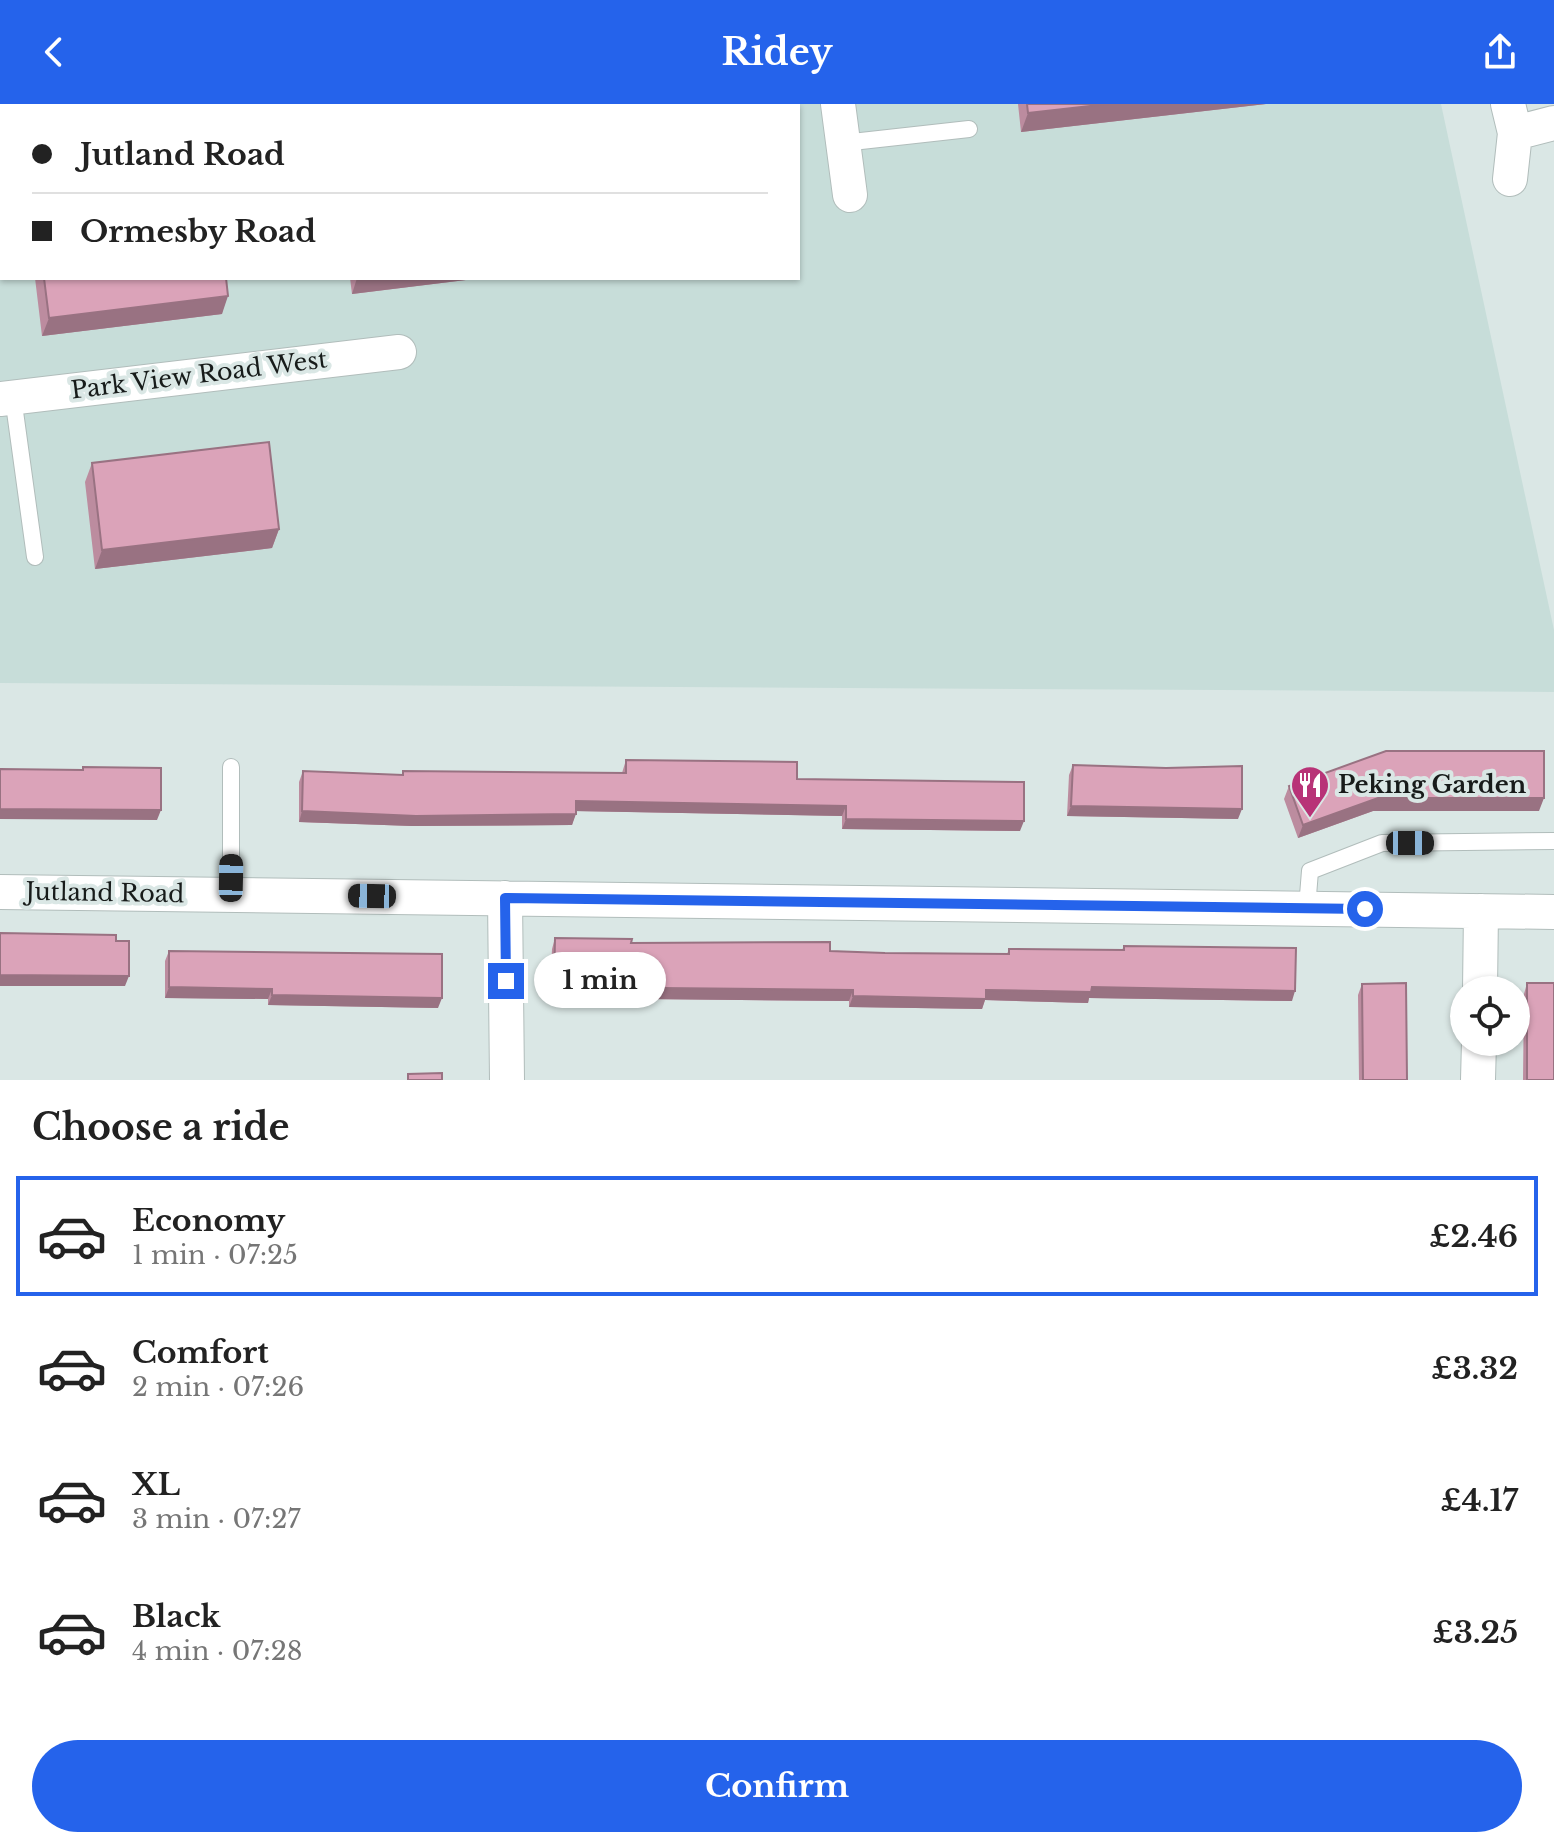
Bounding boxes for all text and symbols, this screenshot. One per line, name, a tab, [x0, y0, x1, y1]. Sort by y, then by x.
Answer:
icon: back	[32, 30, 76, 74]
text: Ridey	[721, 30, 833, 75]
icon: share	[1478, 30, 1522, 74]
text: Jutland Road	[80, 136, 285, 173]
text: Ormesby Road	[80, 213, 316, 250]
street label: Park View Road West	[69, 344, 329, 405]
restaurant icon: Peking Garden	[1289, 764, 1331, 819]
place label: Peking Garden	[1338, 770, 1527, 799]
car	[1386, 831, 1434, 855]
car	[219, 854, 243, 902]
street label: Jutland Road	[22, 877, 185, 908]
car	[348, 884, 396, 908]
route start	[1347, 891, 1383, 927]
callout: 1 min	[534, 953, 666, 1009]
route end	[488, 963, 524, 999]
text: 1 min	[562, 964, 638, 996]
map controls	[1450, 976, 1530, 1056]
button: locate	[1450, 976, 1530, 1056]
text: Choose a ride	[32, 1105, 289, 1150]
icon: car	[36, 1200, 108, 1272]
text: Economy	[132, 1202, 285, 1239]
text: £2.46	[1429, 1218, 1518, 1255]
text: 1 min · 07:25	[132, 1239, 298, 1271]
icon: car	[36, 1332, 108, 1404]
text: Comfort	[132, 1334, 269, 1371]
text: £3.32	[1431, 1350, 1518, 1387]
text: 2 min · 07:26	[132, 1371, 304, 1403]
icon: car	[36, 1464, 108, 1536]
text: XL	[132, 1466, 180, 1503]
text: £4.17	[1440, 1482, 1518, 1519]
text: 3 min · 07:27	[132, 1503, 301, 1535]
icon: car	[36, 1596, 108, 1668]
text: Black	[132, 1598, 220, 1635]
text: £3.25	[1432, 1614, 1518, 1651]
text: 4 min · 07:28	[132, 1635, 302, 1667]
button: Confirm	[32, 1740, 1522, 1832]

